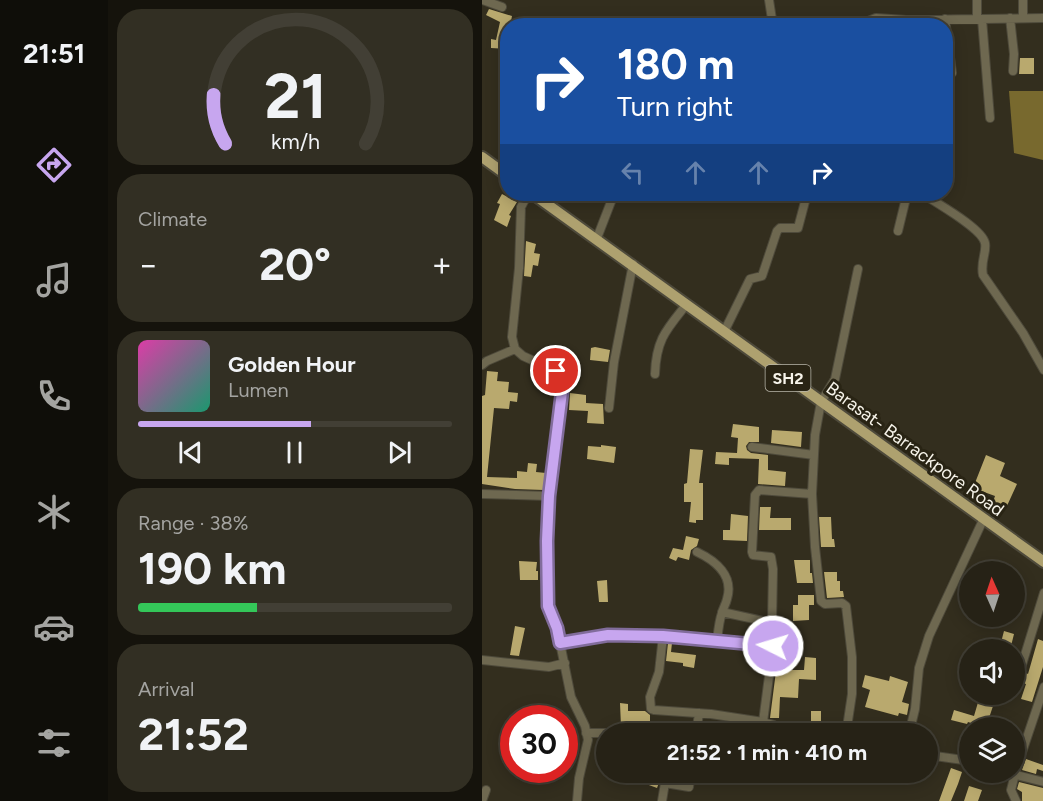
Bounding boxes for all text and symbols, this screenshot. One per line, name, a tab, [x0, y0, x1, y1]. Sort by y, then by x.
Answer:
text: 21:51	[23, 37, 85, 70]
text: 180 m	[617, 39, 734, 90]
icon: right	[518, 42, 596, 120]
text: 21	[264, 59, 326, 134]
text: Turn right	[617, 90, 733, 123]
text: km/h	[271, 129, 319, 154]
icon: directions	[33, 144, 75, 186]
icon: left	[616, 156, 649, 189]
icon: ahead	[679, 156, 712, 189]
icon: ahead	[742, 156, 775, 189]
icon: right	[805, 156, 838, 189]
text: Climate	[138, 207, 207, 231]
text: 20°	[259, 237, 331, 291]
text: −	[138, 245, 159, 284]
text: +	[431, 245, 452, 284]
icon: music	[33, 259, 75, 301]
pin	[530, 345, 581, 396]
text: Golden Hour	[228, 351, 356, 378]
icon: arrive	[539, 354, 572, 387]
road number: SH2	[766, 365, 810, 391]
icon: phone	[33, 375, 75, 417]
street label: Barasat- Barrackpore Road	[822, 377, 1008, 521]
text: Lumen	[228, 378, 289, 402]
icon: previous	[174, 436, 207, 469]
icon: pause	[278, 436, 311, 469]
icon: next	[383, 436, 416, 469]
icon: climate	[33, 491, 75, 533]
text: Range · 38%	[138, 511, 248, 535]
text: 190 km	[138, 541, 286, 595]
north arrow	[959, 561, 1025, 627]
map controls	[959, 561, 1025, 783]
icon: car	[33, 606, 75, 648]
position arrow	[741, 614, 805, 678]
button: sound	[959, 639, 1025, 705]
text: Arrival	[138, 677, 194, 701]
speed limit sign: 30	[500, 705, 578, 783]
text: 21:52	[138, 707, 249, 761]
button: layers	[959, 717, 1025, 783]
icon: filters	[33, 722, 75, 764]
text: 21:52 · 1 min · 410 m	[667, 739, 867, 766]

